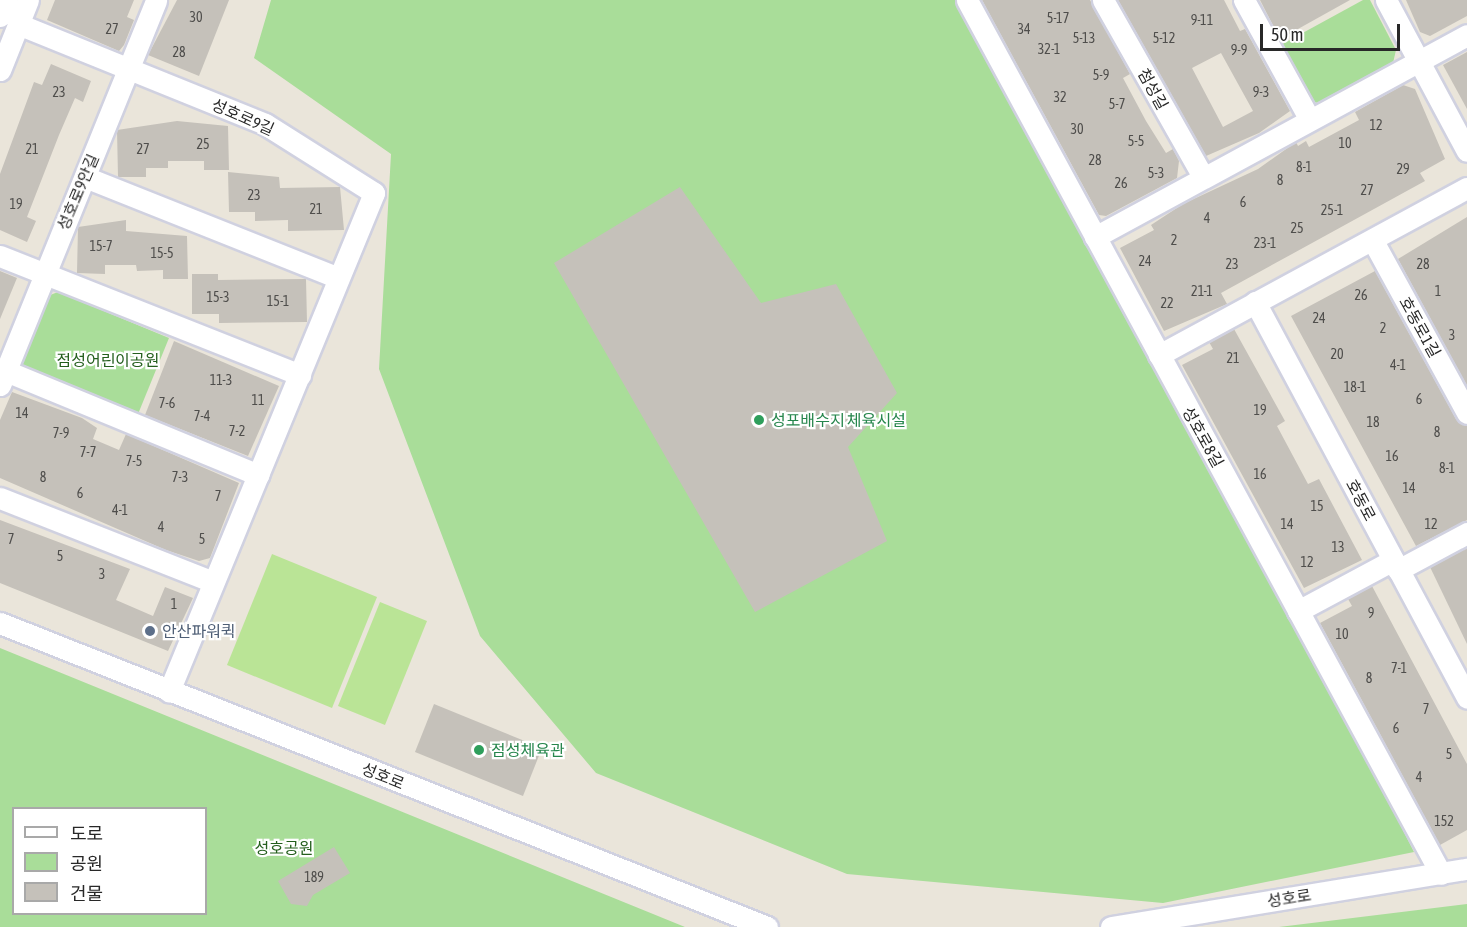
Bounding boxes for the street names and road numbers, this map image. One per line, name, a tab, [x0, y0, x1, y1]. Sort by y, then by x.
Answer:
street label: 첨성길	[1134, 65, 1172, 113]
street label: 성호로9길	[209, 95, 277, 139]
street label: 성호로9안길	[53, 151, 103, 233]
street label: 호동로1길	[1396, 293, 1444, 361]
street label: 성호로8길	[1179, 403, 1227, 471]
street label: 호동로	[1342, 476, 1380, 524]
street label: 성호로	[359, 759, 407, 793]
street label: 성호로	[1266, 885, 1312, 911]

